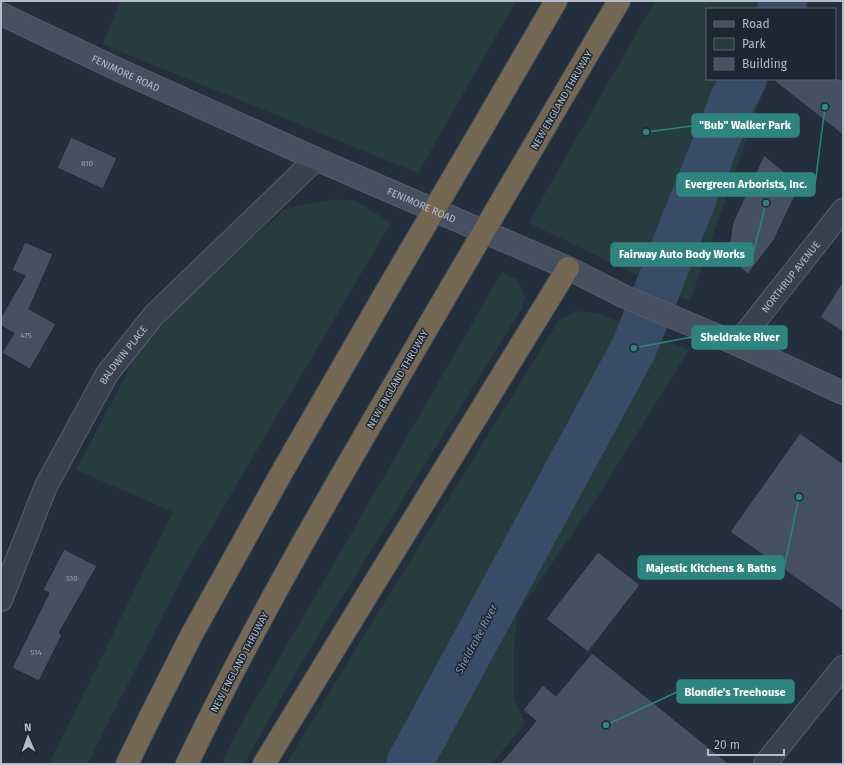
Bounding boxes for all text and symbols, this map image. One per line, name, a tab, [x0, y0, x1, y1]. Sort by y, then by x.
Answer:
legend	[706, 8, 836, 80]
text: Road	[742, 17, 770, 31]
text: Park	[742, 37, 766, 51]
street label: NEW ENGLAND THRUWAY	[529, 49, 595, 152]
street label: FENIMORE ROAD	[89, 53, 161, 95]
text: Building	[742, 57, 788, 71]
callout: "Bub" Walker Park	[692, 114, 799, 137]
text: "Bub" Walker Park	[699, 119, 792, 132]
house number: 810	[81, 159, 94, 168]
callout: Evergreen Arborists, Inc.	[677, 173, 815, 196]
text: Evergreen Arborists, Inc.	[685, 178, 807, 191]
street label: FENIMORE ROAD	[385, 186, 458, 226]
street label: NORTHRUP AVENUE	[759, 239, 823, 315]
callout: Fairway Auto Body Works	[611, 243, 753, 266]
text: Fairway Auto Body Works	[619, 248, 746, 261]
street label: BALDWIN PLACE	[97, 324, 150, 387]
callout: Sheldrake River	[692, 326, 787, 349]
street label: NEW ENGLAND THRUWAY	[365, 328, 431, 431]
house number: 475	[20, 331, 32, 340]
text: Sheldrake River	[700, 331, 780, 344]
callout: Majestic Kitchens & Baths	[638, 556, 784, 579]
text: Majestic Kitchens & Baths	[646, 562, 777, 575]
house number: 510	[66, 574, 78, 583]
water label: Sheldrake River	[452, 601, 501, 677]
street label: NEW ENGLAND THRUWAY	[208, 610, 272, 715]
house number: 514	[30, 648, 42, 657]
callout: Blondie's Treehouse	[677, 680, 794, 703]
text: Blondie's Treehouse	[684, 686, 786, 699]
north arrow	[8, 717, 48, 757]
text: N	[24, 721, 32, 734]
scale bar	[708, 731, 784, 757]
text: 20 m	[714, 738, 740, 752]

